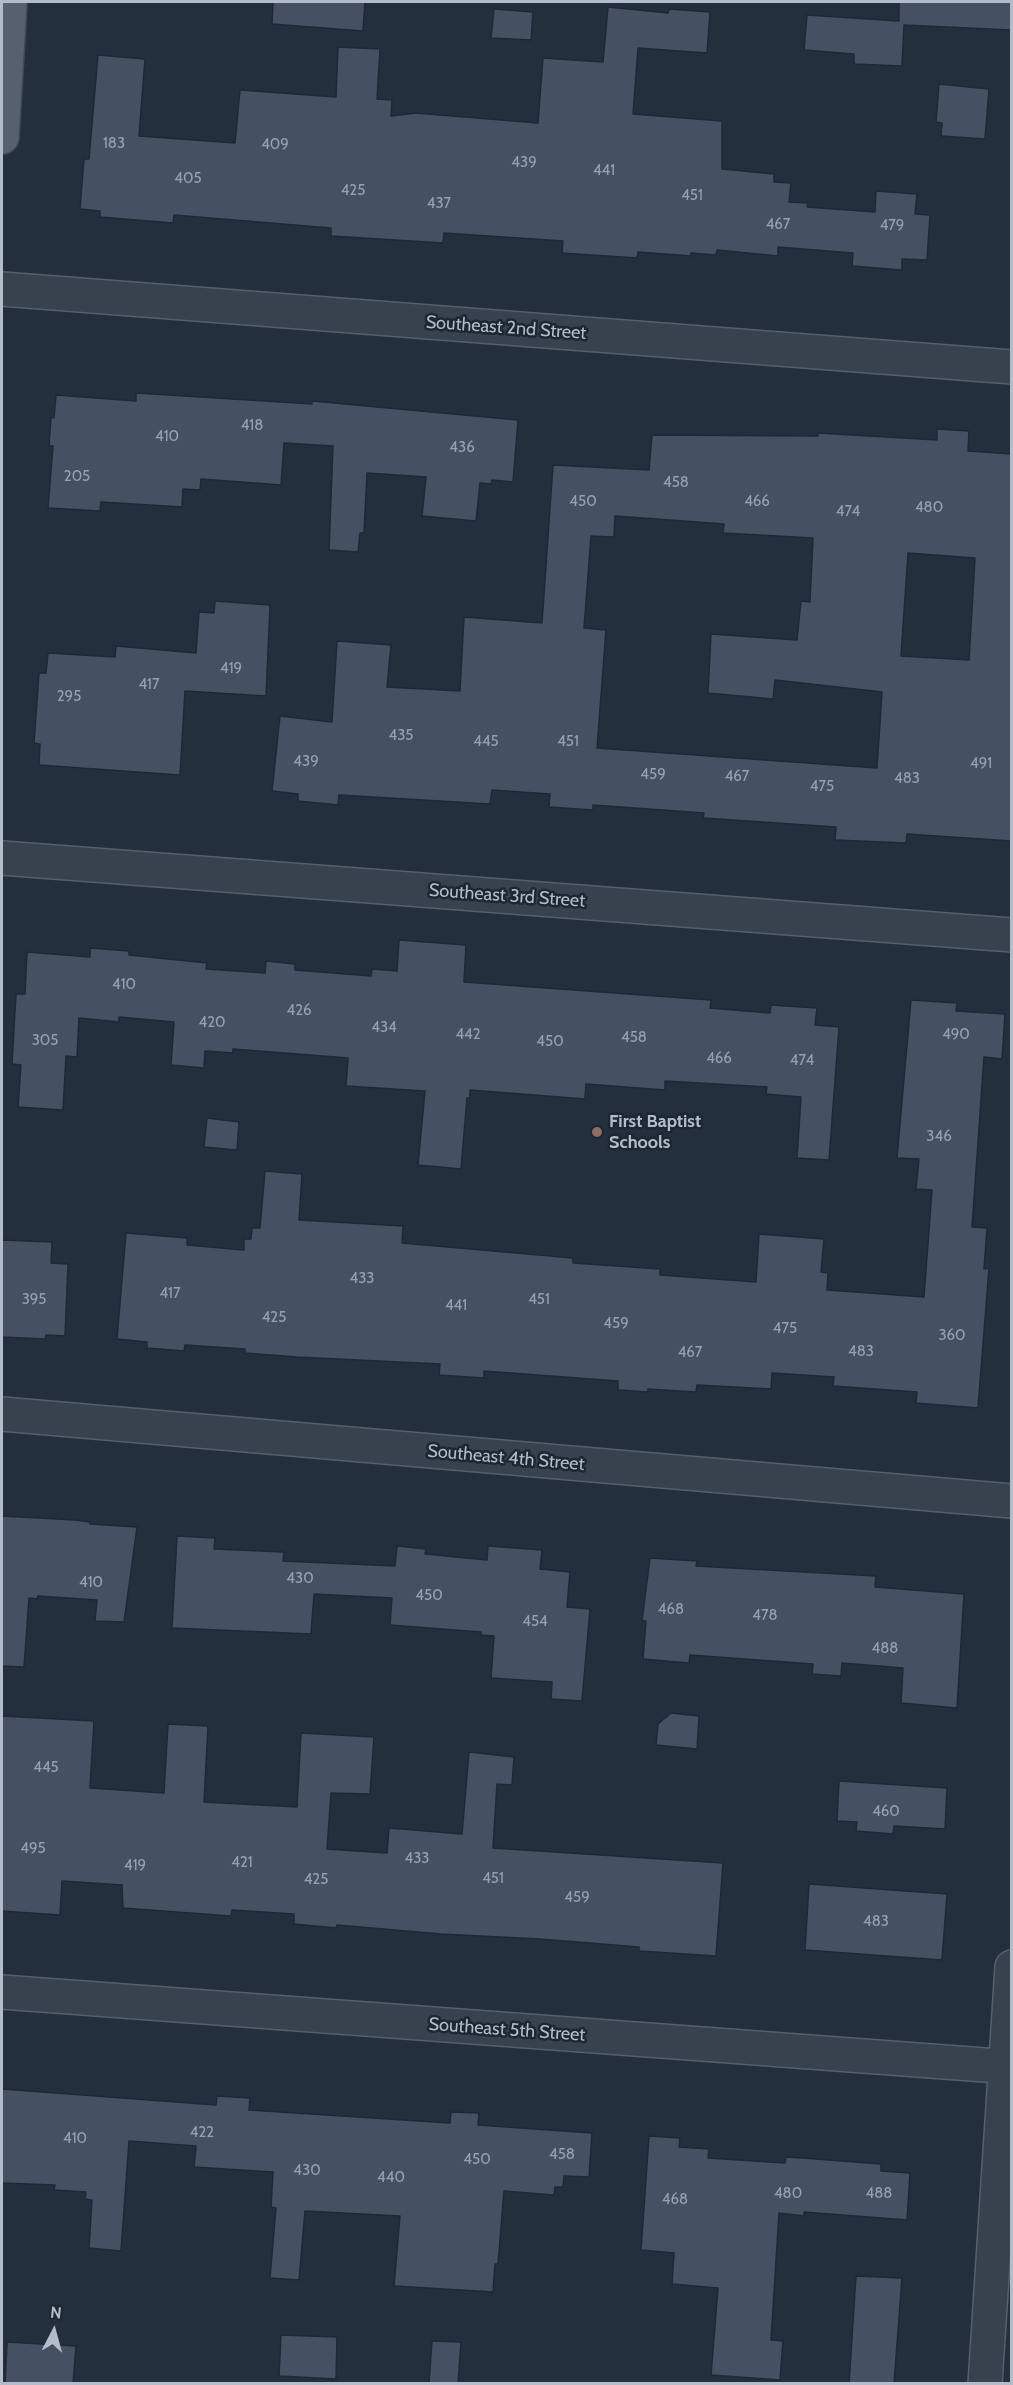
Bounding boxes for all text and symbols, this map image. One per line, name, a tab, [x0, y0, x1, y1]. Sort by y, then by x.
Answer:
house number: 183	[103, 135, 125, 153]
house number: 409	[261, 136, 289, 154]
house number: 439	[511, 154, 537, 172]
house number: 441	[593, 162, 615, 180]
house number: 405	[174, 170, 202, 188]
house number: 425	[341, 182, 365, 200]
house number: 451	[681, 187, 703, 205]
house number: 437	[427, 195, 451, 213]
house number: 467	[766, 216, 790, 234]
house number: 479	[880, 217, 904, 235]
street label: Southeast 2nd Street	[425, 312, 587, 344]
house number: 418	[241, 417, 263, 435]
house number: 410	[155, 428, 179, 446]
house number: 436	[449, 439, 475, 457]
house number: 205	[64, 468, 90, 486]
house number: 458	[663, 474, 689, 492]
house number: 450	[569, 493, 597, 511]
house number: 466	[744, 493, 770, 511]
house number: 480	[915, 499, 943, 517]
house number: 474	[836, 503, 860, 521]
house number: 419	[220, 660, 242, 678]
house number: 417	[138, 676, 160, 694]
house number: 295	[57, 688, 81, 706]
house number: 435	[389, 727, 413, 745]
house number: 445	[473, 733, 499, 751]
house number: 451	[557, 733, 579, 751]
house number: 439	[293, 753, 319, 771]
house number: 491	[970, 755, 992, 773]
house number: 459	[640, 766, 666, 784]
house number: 467	[725, 768, 749, 786]
house number: 483	[894, 770, 920, 788]
house number: 475	[810, 778, 834, 796]
street label: Southeast 3rd Street	[428, 880, 586, 912]
house number: 410	[112, 976, 136, 994]
house number: 426	[286, 1002, 312, 1020]
house number: 420	[199, 1014, 225, 1032]
house number: 434	[371, 1019, 397, 1037]
house number: 442	[455, 1026, 481, 1044]
house number: 490	[942, 1026, 970, 1044]
house number: 458	[621, 1029, 647, 1047]
house number: 305	[32, 1032, 58, 1050]
house number: 450	[536, 1033, 564, 1051]
house number: 466	[706, 1050, 732, 1068]
house number: 474	[790, 1052, 814, 1070]
place label: First Baptist Schools	[609, 1111, 701, 1154]
marker: First Baptist Schools	[590, 1125, 604, 1139]
house number: 346	[926, 1128, 952, 1146]
house number: 433	[350, 1270, 374, 1288]
house number: 417	[159, 1285, 181, 1303]
house number: 395	[22, 1291, 46, 1309]
house number: 451	[528, 1291, 550, 1309]
house number: 441	[445, 1297, 467, 1315]
house number: 425	[262, 1309, 286, 1327]
house number: 459	[603, 1315, 629, 1333]
house number: 475	[773, 1320, 797, 1338]
house number: 360	[938, 1327, 966, 1345]
house number: 483	[848, 1343, 874, 1361]
house number: 467	[678, 1344, 702, 1362]
street label: Southeast 4th Street	[427, 1440, 585, 1476]
house number: 430	[286, 1570, 314, 1588]
house number: 410	[79, 1574, 103, 1592]
house number: 450	[415, 1587, 443, 1605]
house number: 468	[658, 1601, 684, 1619]
house number: 478	[752, 1607, 778, 1625]
house number: 454	[522, 1613, 548, 1631]
house number: 488	[872, 1640, 898, 1658]
house number: 445	[33, 1759, 59, 1777]
house number: 460	[872, 1803, 900, 1821]
house number: 495	[20, 1840, 46, 1858]
house number: 433	[405, 1850, 429, 1868]
house number: 421	[231, 1854, 253, 1872]
house number: 419	[124, 1857, 146, 1875]
house number: 451	[482, 1870, 504, 1888]
house number: 425	[304, 1871, 328, 1889]
house number: 459	[564, 1889, 590, 1907]
house number: 483	[863, 1913, 889, 1931]
street label: Southeast 5th Street	[428, 2014, 586, 2046]
house number: 422	[190, 2124, 214, 2142]
house number: 410	[63, 2130, 87, 2148]
house number: 458	[549, 2146, 575, 2164]
house number: 450	[463, 2151, 491, 2169]
house number: 430	[293, 2162, 321, 2180]
house number: 440	[377, 2169, 405, 2187]
house number: 480	[774, 2185, 802, 2203]
house number: 488	[866, 2185, 892, 2203]
house number: 468	[662, 2191, 688, 2209]
north arrow	[24, 2301, 84, 2361]
text: N	[49, 2303, 63, 2323]

